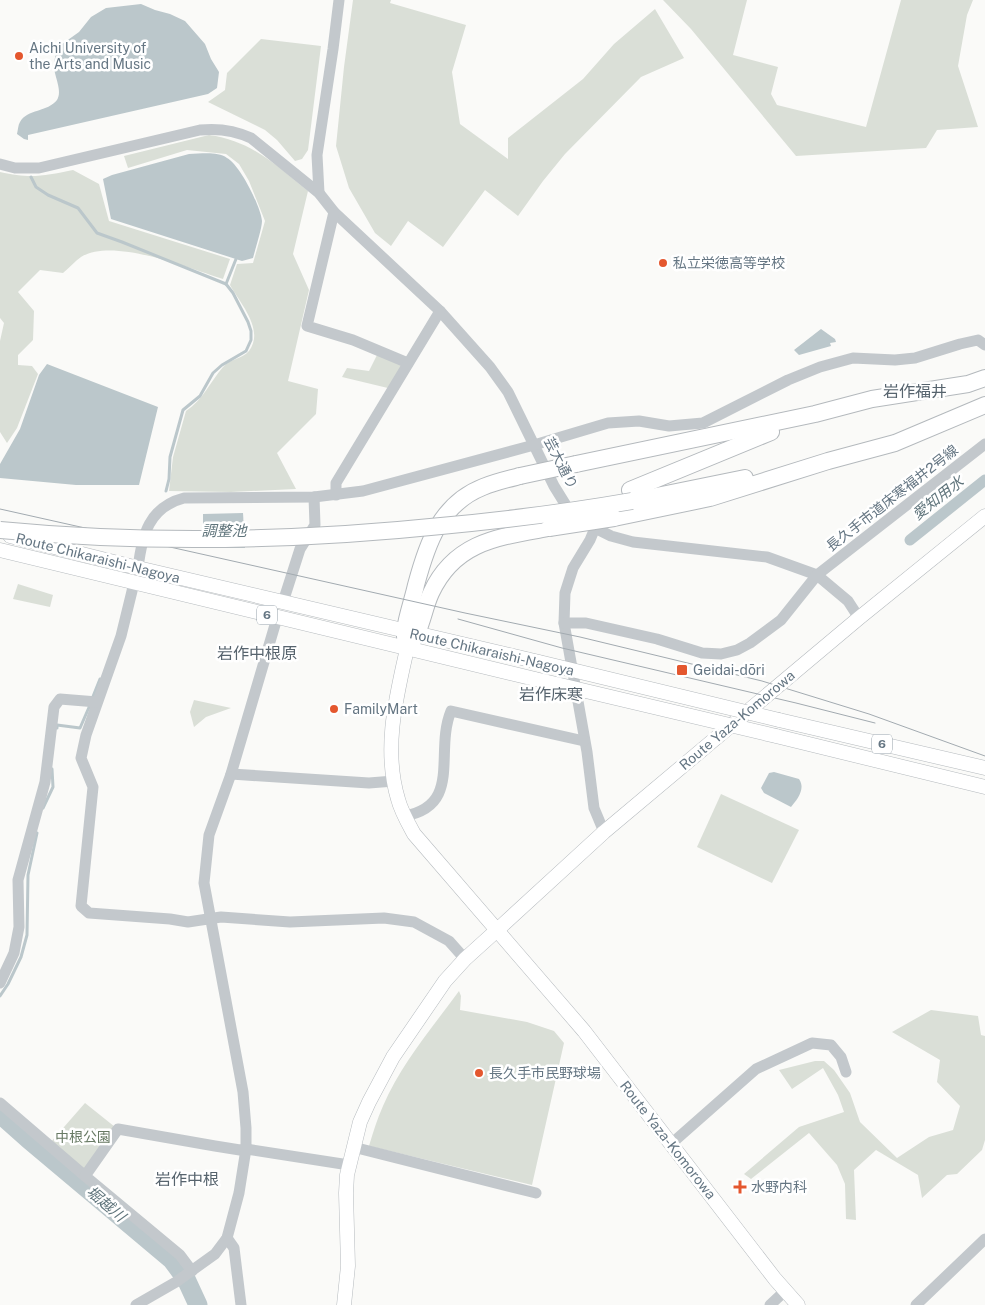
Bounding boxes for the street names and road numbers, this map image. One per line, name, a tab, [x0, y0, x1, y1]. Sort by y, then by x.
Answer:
street label: 芸大通り	[541, 434, 581, 492]
street label: 長久手市道床寒福井2号線	[823, 442, 961, 554]
street label: Route Chikaraishi-Nagoya	[14, 530, 182, 586]
road number: 6	[257, 606, 277, 624]
street label: Route Chikaraishi-Nagoya	[408, 625, 576, 679]
street label: Route Yaza-Komorowa	[676, 667, 798, 773]
road number: 6	[872, 734, 892, 754]
street label: Route Yaza-Komorowa	[617, 1078, 719, 1202]

